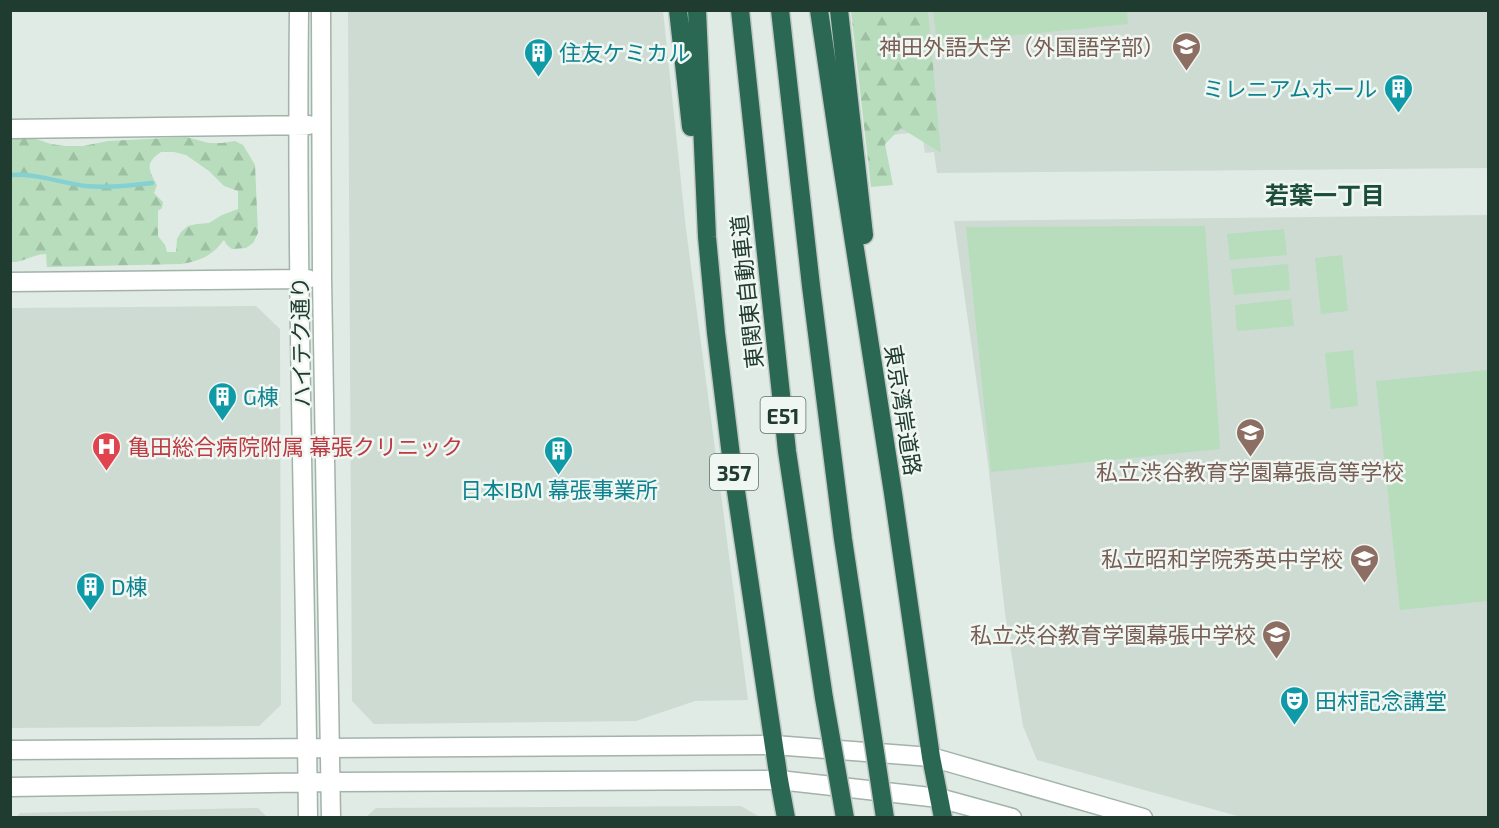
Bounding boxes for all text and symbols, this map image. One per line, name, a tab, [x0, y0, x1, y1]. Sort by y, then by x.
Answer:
school or university icon: 神田外語大学（外国語学部）	[1170, 30, 1202, 72]
place label: 神田外語大学（外国語学部）	[879, 33, 1165, 59]
building icon: 住友ケミカル	[522, 36, 554, 78]
place label: 住友ケミカル	[559, 39, 690, 65]
building icon: ミレニアムホール	[1382, 72, 1414, 114]
place label: ミレニアムホール	[1203, 75, 1377, 101]
district label: 若葉一丁目	[1265, 180, 1385, 209]
street label: 東関東自動車道	[725, 214, 767, 370]
street label: ハイテク通り	[286, 276, 314, 408]
street label: 東京湾岸道路	[881, 343, 927, 477]
building icon: G棟	[206, 380, 238, 422]
place label: G棟	[243, 383, 279, 409]
road number: E51	[760, 397, 806, 433]
school or university icon: 私立渋谷教育学園幕張高等学校	[1234, 416, 1266, 458]
hospital icon: 亀田総合病院附属 幕張クリニック	[91, 430, 123, 472]
place label: 亀田総合病院附属 幕張クリニック	[128, 433, 463, 459]
building icon: 日本IBM 幕張事業所	[543, 434, 575, 476]
road number: 357	[710, 454, 758, 490]
place label: 私立渋谷教育学園幕張高等学校	[1096, 458, 1404, 484]
place label: 日本IBM 幕張事業所	[460, 476, 658, 502]
school or university icon: 私立昭和学院秀英中学校	[1348, 542, 1380, 584]
place label: 私立昭和学院秀英中学校	[1101, 545, 1343, 571]
building icon: D棟	[74, 570, 106, 612]
place label: D棟	[111, 573, 148, 599]
school or university icon: 私立渋谷教育学園幕張中学校	[1261, 618, 1293, 660]
place label: 私立渋谷教育学園幕張中学校	[970, 621, 1256, 647]
theatre icon: 田村記念講堂	[1278, 684, 1310, 726]
place label: 田村記念講堂	[1315, 687, 1447, 713]

